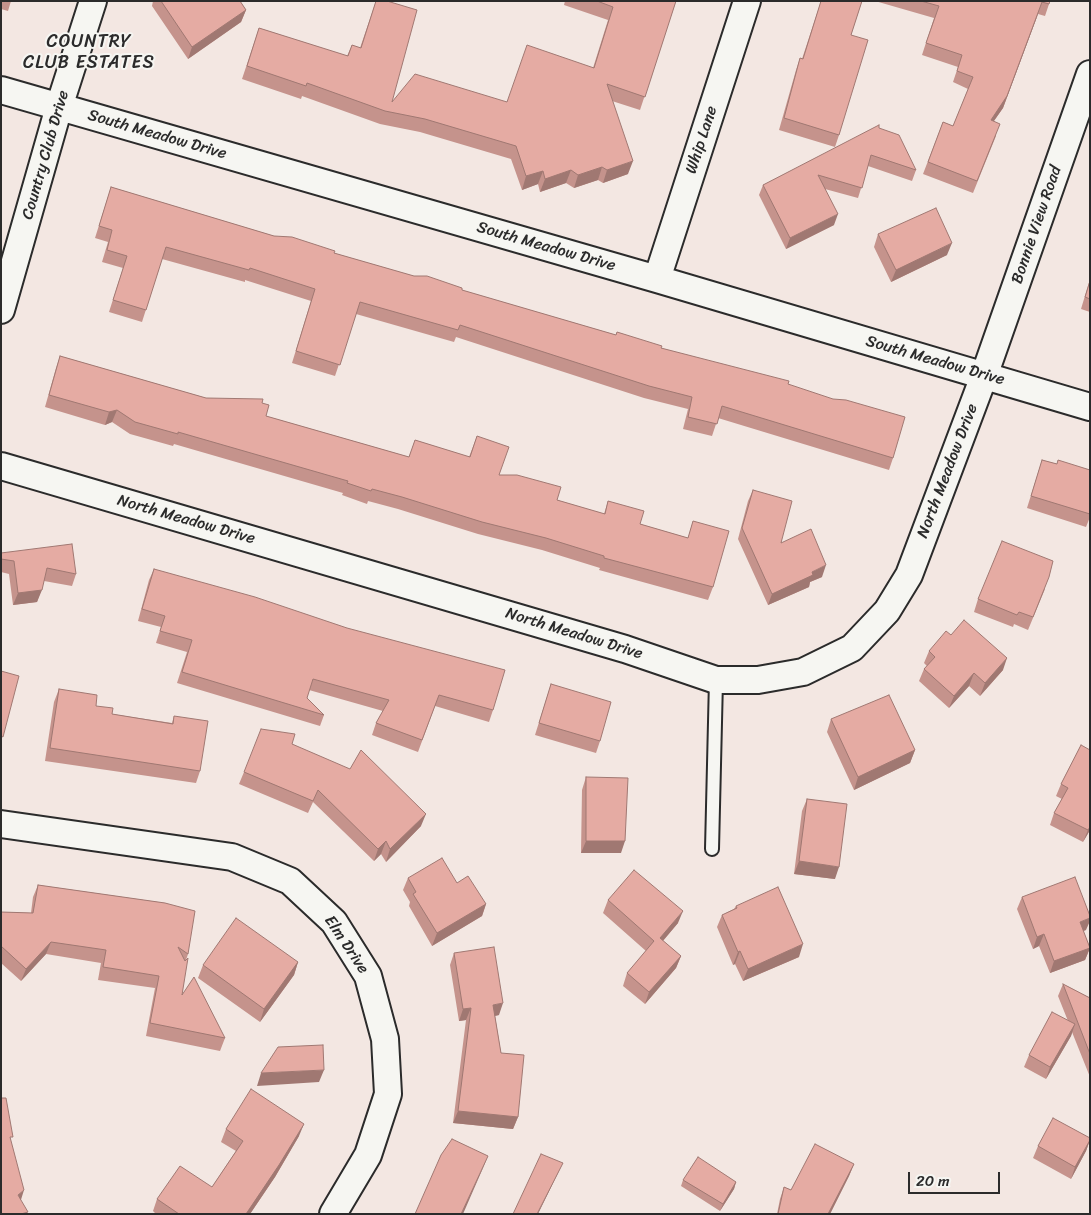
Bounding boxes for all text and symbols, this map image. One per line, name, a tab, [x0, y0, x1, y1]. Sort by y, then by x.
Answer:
district label: COUNTRY CLUB ESTATES	[22, 31, 156, 74]
street label: Country Club Drive	[18, 88, 74, 222]
street label: Whip Lane	[682, 104, 722, 176]
street label: South Meadow Drive	[85, 106, 229, 164]
street label: Bonnie View Road	[1008, 164, 1066, 286]
street label: South Meadow Drive	[474, 218, 618, 276]
street label: South Meadow Drive	[863, 332, 1007, 390]
street label: North Meadow Drive	[914, 401, 982, 541]
street label: North Meadow Drive	[115, 491, 257, 549]
street label: North Meadow Drive	[503, 604, 645, 664]
street label: Elm Drive	[320, 912, 372, 978]
scale bar	[911, 1162, 1004, 1194]
text: 20 m	[916, 1168, 950, 1194]

